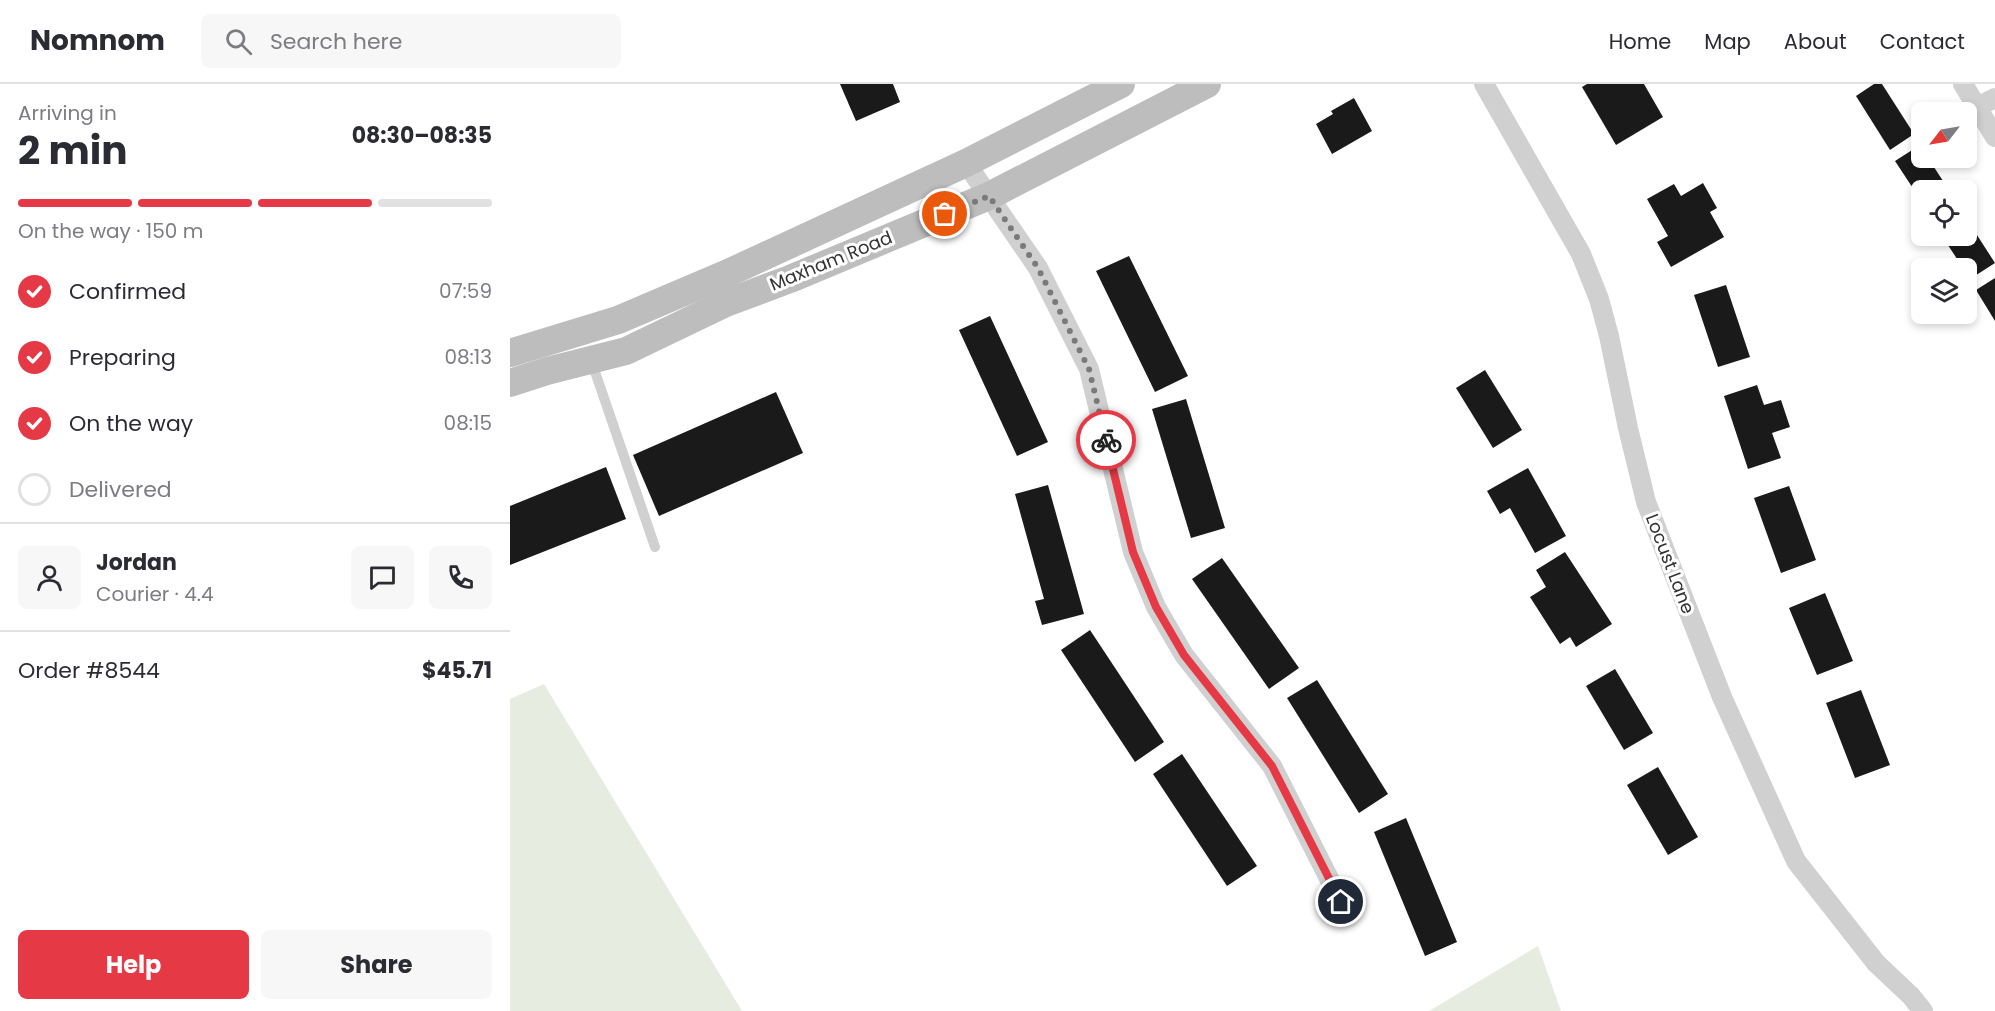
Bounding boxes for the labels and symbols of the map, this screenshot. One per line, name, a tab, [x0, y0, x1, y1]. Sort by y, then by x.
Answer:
north arrow	[1911, 102, 1977, 168]
pin	[919, 188, 970, 239]
street label: Maxham Road	[766, 225, 896, 296]
courier	[1076, 410, 1136, 470]
street label: Locust Lane	[1640, 510, 1701, 617]
pin	[1315, 876, 1366, 927]

